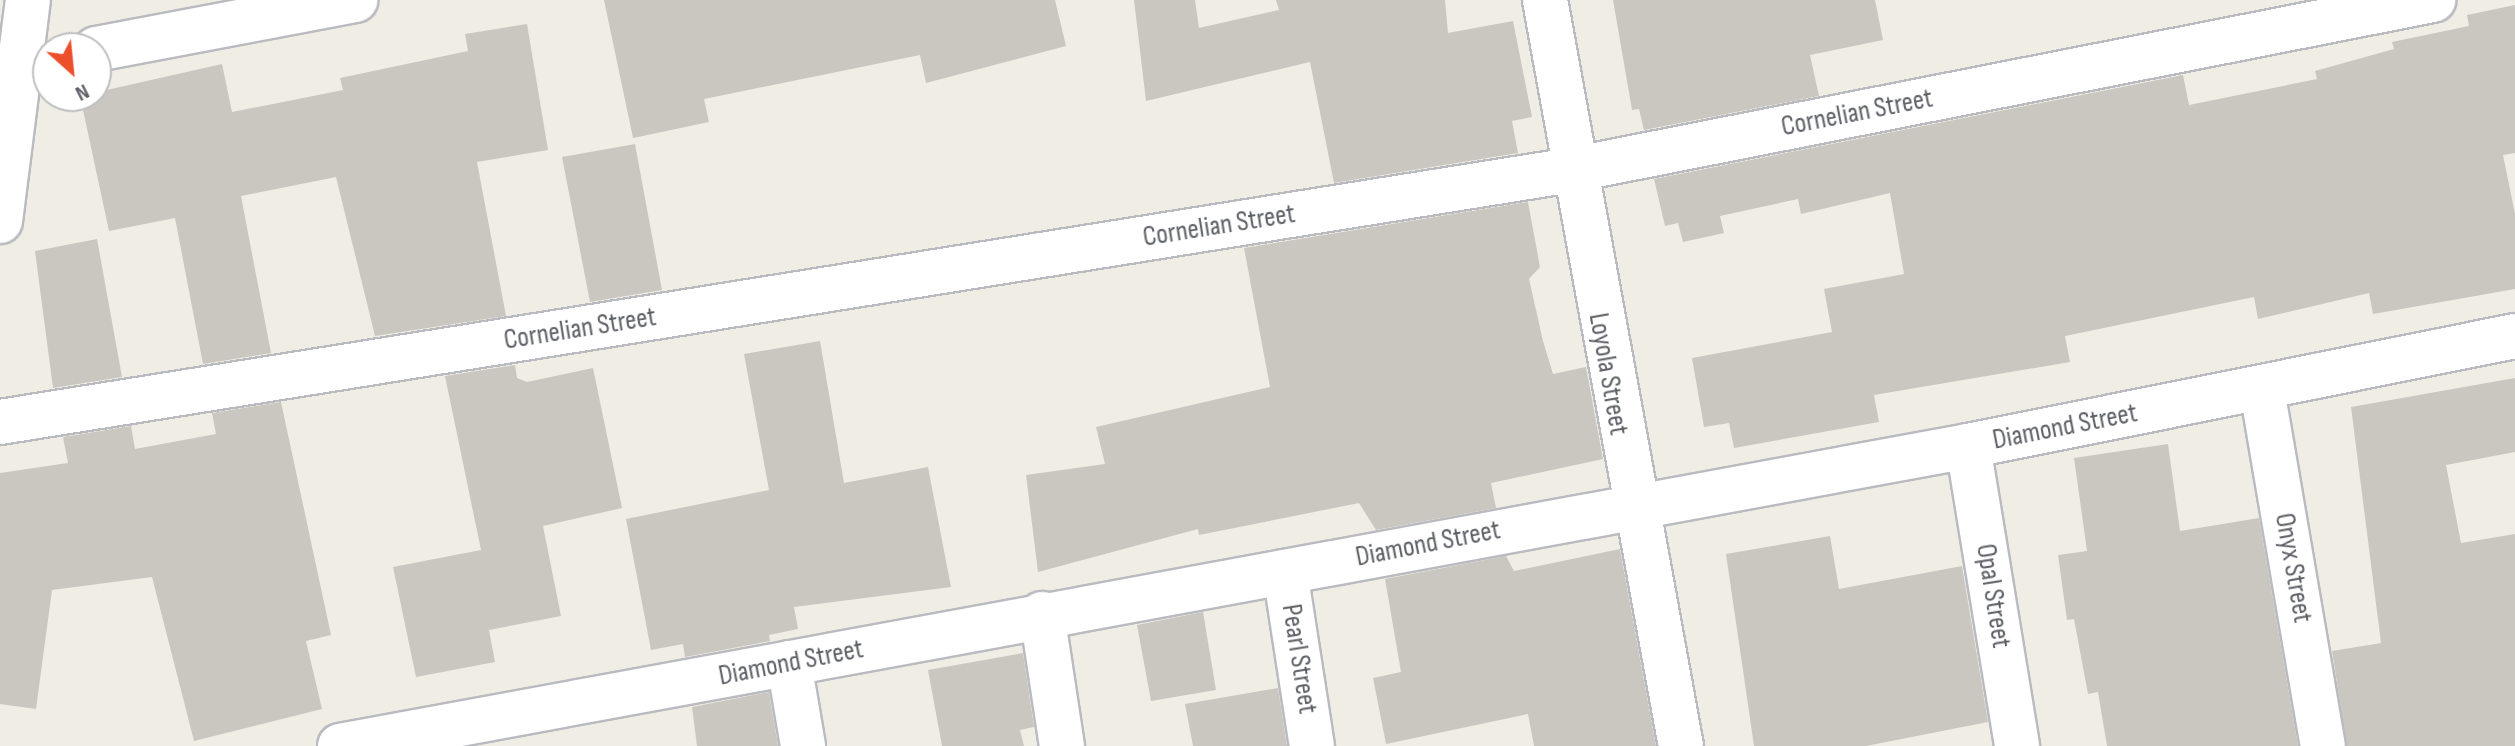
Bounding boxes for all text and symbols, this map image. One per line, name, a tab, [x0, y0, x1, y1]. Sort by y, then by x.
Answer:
north arrow	[32, 32, 112, 112]
text: N	[71, 77, 94, 107]
street label: Cornelian Street	[1778, 82, 1936, 144]
street label: Cornelian Street	[1141, 197, 1297, 255]
street label: Cornelian Street	[502, 300, 658, 358]
street label: Loyola Street	[1581, 310, 1635, 438]
street label: Diamond Street	[1990, 397, 2140, 457]
street label: Onyx Street	[2267, 511, 2319, 625]
street label: Diamond Street	[1353, 514, 1503, 574]
street label: Opal Street	[1968, 542, 2018, 650]
street label: Pearl Street	[1274, 602, 1324, 716]
street label: Diamond Street	[716, 633, 866, 693]

